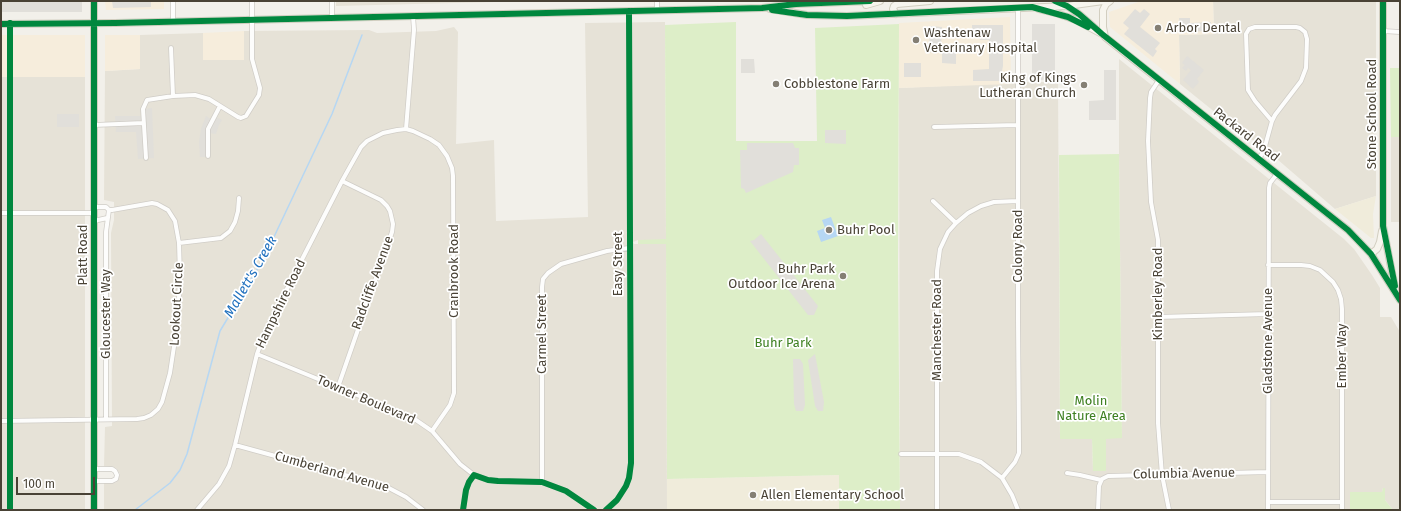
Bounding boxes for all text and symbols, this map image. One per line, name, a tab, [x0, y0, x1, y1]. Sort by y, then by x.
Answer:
place label: Arbor Dental	[1166, 20, 1241, 36]
marker: Arbor Dental	[1153, 23, 1163, 33]
place label: Washtenaw Veterinary Hospital	[924, 25, 1037, 56]
marker: Washtenaw Veterinary Hospital	[911, 35, 921, 45]
street label: Stone School Road	[1364, 59, 1380, 169]
place label: King of Kings Lutheran Church	[979, 70, 1076, 101]
place label: Cobblestone Farm	[784, 76, 890, 92]
marker: Cobblestone Farm	[771, 79, 781, 89]
marker: King of Kings Lutheran Church	[1079, 80, 1089, 90]
street label: Packard Road	[1210, 104, 1282, 166]
street label: Colony Road	[1010, 209, 1026, 283]
place label: Buhr Pool	[837, 222, 895, 238]
street label: Platt Road	[75, 224, 91, 286]
street label: Cranbrook Road	[446, 224, 462, 318]
marker: Buhr Pool	[824, 225, 834, 235]
street label: Easy Street	[610, 232, 626, 296]
water label: Mallett's Creek	[221, 233, 281, 321]
street label: Radcliffe Avenue	[349, 234, 397, 332]
street label: Kimberley Road	[1150, 248, 1166, 340]
street label: Hampshire Road	[253, 257, 309, 351]
place label: Buhr Park Outdoor Ice Arena	[728, 261, 835, 292]
street label: Lookout Circle	[167, 262, 187, 346]
street label: Gloucester Way	[98, 269, 114, 359]
marker: Buhr Park Outdoor Ice Arena	[838, 271, 848, 281]
street label: Manchester Road	[929, 279, 945, 381]
street label: Gladstone Avenue	[1260, 288, 1276, 394]
street label: Carmel Street	[534, 294, 550, 374]
street label: Ember Way	[1334, 324, 1350, 388]
park label: Buhr Park	[754, 335, 812, 351]
street label: Towner Boulevard	[314, 372, 418, 428]
park label: Molin Nature Area	[1056, 393, 1126, 424]
street label: Cumberland Avenue	[273, 448, 391, 496]
street label: Columbia Avenue	[1133, 465, 1235, 483]
scale bar	[18, 469, 97, 495]
text: 100 m	[23, 477, 55, 491]
place label: Allen Elementary School	[761, 487, 904, 503]
marker: Allen Elementary School	[748, 490, 758, 500]

